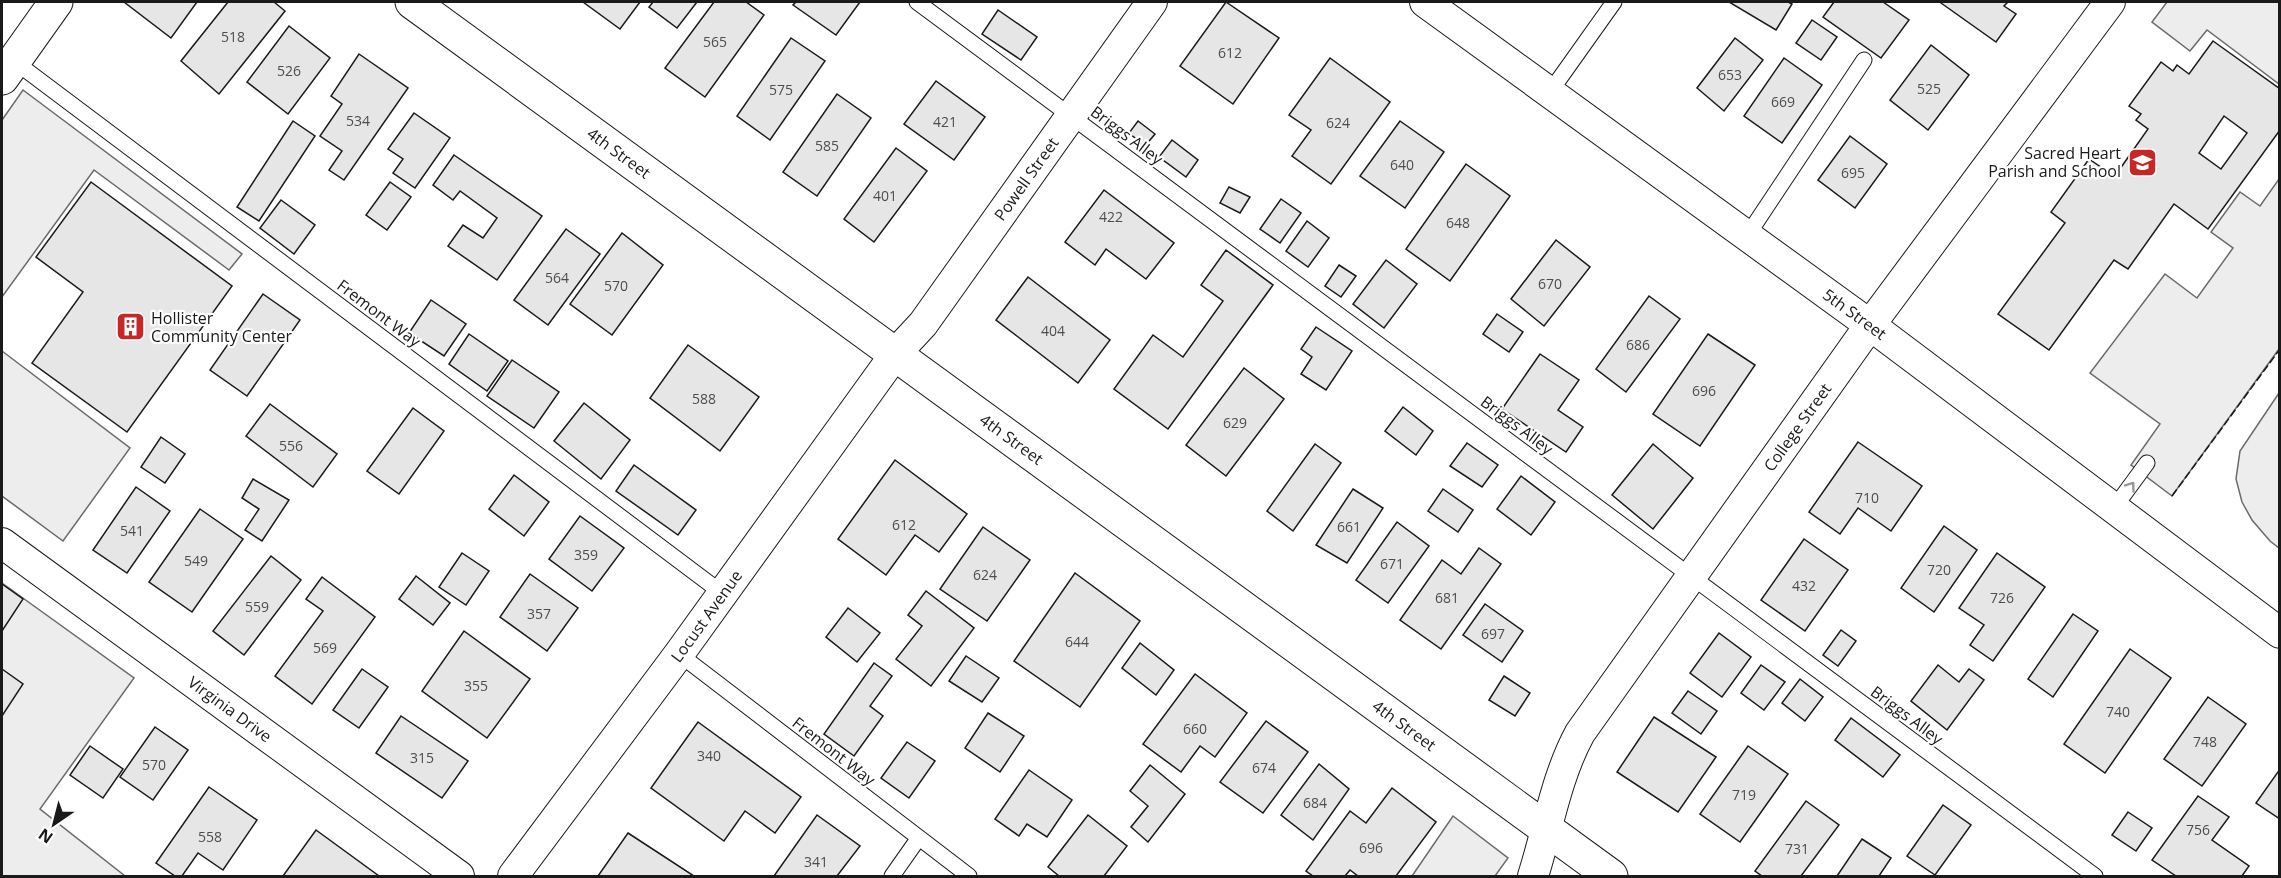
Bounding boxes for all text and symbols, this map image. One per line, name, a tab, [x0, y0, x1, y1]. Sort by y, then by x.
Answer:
house number: 518	[221, 27, 245, 46]
house number: 565	[703, 32, 727, 51]
house number: 612	[1218, 43, 1242, 62]
house number: 526	[277, 61, 301, 80]
house number: 653	[1718, 65, 1742, 84]
house number: 525	[1917, 79, 1941, 98]
house number: 575	[769, 80, 793, 99]
house number: 669	[1771, 92, 1795, 111]
street label: Briggs Alley	[1086, 101, 1168, 170]
house number: 534	[346, 111, 370, 130]
house number: 421	[933, 112, 957, 131]
house number: 624	[1326, 113, 1350, 132]
street label: 4th Street	[583, 122, 655, 184]
street label: Powell Street	[989, 132, 1064, 225]
house number: 585	[815, 136, 839, 155]
place label: Sacred Heart Parish and School	[1988, 142, 2121, 182]
school or university icon: Sacred Heart Parish and School	[2126, 146, 2158, 178]
house number: 640	[1390, 155, 1414, 174]
house number: 695	[1841, 163, 1865, 182]
house number: 401	[873, 186, 897, 205]
house number: 422	[1099, 207, 1123, 226]
house number: 648	[1446, 213, 1470, 232]
house number: 564	[545, 268, 569, 287]
street label: Fremont Way	[333, 274, 426, 352]
house number: 670	[1538, 274, 1562, 293]
house number: 570	[604, 276, 628, 295]
street label: 5th Street	[1819, 283, 1891, 345]
place label: Hollister Community Center	[151, 307, 292, 347]
building icon: Hollister Community Center	[114, 311, 146, 343]
house number: 404	[1041, 321, 1065, 340]
house number: 686	[1626, 335, 1650, 354]
street label: College Street	[1758, 379, 1836, 476]
house number: 696	[1692, 381, 1716, 400]
house number: 588	[692, 389, 716, 408]
street label: Briggs Alley	[1476, 391, 1558, 460]
street label: 4th Street	[975, 409, 1048, 470]
house number: 629	[1223, 413, 1247, 432]
house number: 556	[279, 436, 303, 455]
one-way arrow	[2124, 481, 2135, 492]
house number: 710	[1855, 488, 1879, 507]
house number: 612	[892, 515, 916, 534]
house number: 661	[1337, 517, 1361, 536]
house number: 541	[120, 521, 144, 540]
house number: 359	[574, 545, 598, 564]
house number: 549	[184, 551, 208, 570]
house number: 671	[1380, 554, 1404, 573]
house number: 720	[1927, 560, 1951, 579]
house number: 624	[973, 565, 997, 584]
street label: Locust Avenue	[666, 566, 747, 667]
house number: 432	[1792, 576, 1816, 595]
house number: 681	[1435, 588, 1459, 607]
house number: 726	[1990, 588, 2014, 607]
house number: 559	[245, 597, 269, 616]
house number: 357	[527, 604, 551, 623]
house number: 697	[1481, 624, 1505, 643]
house number: 644	[1065, 632, 1089, 651]
house number: 569	[313, 638, 337, 657]
street label: Virginia Drive	[183, 671, 276, 747]
house number: 355	[464, 676, 488, 695]
street label: Briggs Alley	[1866, 681, 1948, 750]
street label: 4th Street	[1368, 695, 1441, 756]
house number: 740	[2106, 702, 2130, 721]
street label: Fremont Way	[788, 712, 881, 791]
house number: 660	[1183, 719, 1207, 738]
house number: 748	[2193, 732, 2217, 751]
house number: 340	[697, 746, 721, 765]
house number: 315	[410, 748, 434, 767]
house number: 570	[142, 755, 166, 774]
house number: 674	[1252, 758, 1276, 777]
house number: 719	[1732, 785, 1756, 804]
house number: 684	[1303, 793, 1327, 812]
north arrow	[24, 794, 84, 854]
house number: 756	[2186, 820, 2210, 839]
text: N	[34, 824, 57, 849]
house number: 558	[198, 827, 222, 846]
house number: 696	[1359, 838, 1383, 857]
house number: 731	[1785, 839, 1809, 858]
house number: 341	[804, 852, 828, 871]

